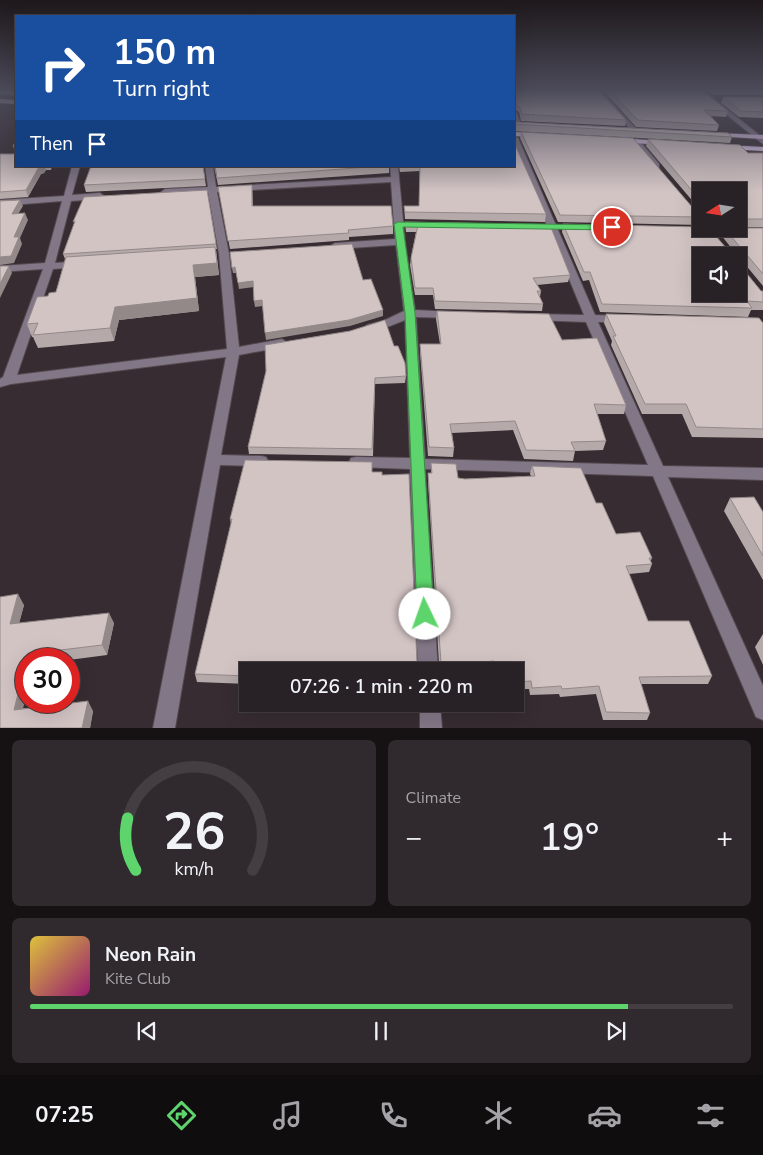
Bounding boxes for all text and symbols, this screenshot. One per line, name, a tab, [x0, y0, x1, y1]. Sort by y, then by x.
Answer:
text: 150 m	[113, 29, 216, 76]
icon: right	[30, 35, 95, 100]
text: Turn right	[113, 74, 209, 104]
icon: arrive	[83, 130, 111, 158]
text: Then	[30, 131, 73, 157]
north arrow	[692, 182, 748, 238]
map controls	[692, 182, 747, 302]
pin	[591, 206, 633, 248]
icon: arrive	[598, 213, 626, 241]
button: sound	[692, 247, 747, 302]
position arrow	[398, 587, 450, 639]
speed limit sign: 30	[15, 648, 80, 713]
text: 07:26 · 1 min · 220 m	[290, 674, 473, 700]
text: Climate	[406, 787, 461, 809]
text: 26	[163, 796, 225, 867]
text: 19°	[539, 812, 599, 863]
text: −	[406, 819, 422, 857]
text: +	[716, 819, 733, 857]
text: km/h	[174, 857, 213, 881]
text: Neon Rain	[105, 942, 196, 968]
text: Kite Club	[105, 968, 171, 990]
icon: previous	[133, 1017, 161, 1045]
icon: pause	[367, 1017, 395, 1045]
icon: next	[602, 1017, 630, 1045]
icon: directions	[164, 1098, 199, 1133]
icon: music	[270, 1098, 305, 1133]
icon: phone	[376, 1098, 411, 1133]
icon: climate	[481, 1098, 516, 1133]
icon: car	[587, 1098, 622, 1133]
icon: filters	[693, 1098, 728, 1133]
text: 07:25	[35, 1100, 94, 1130]

